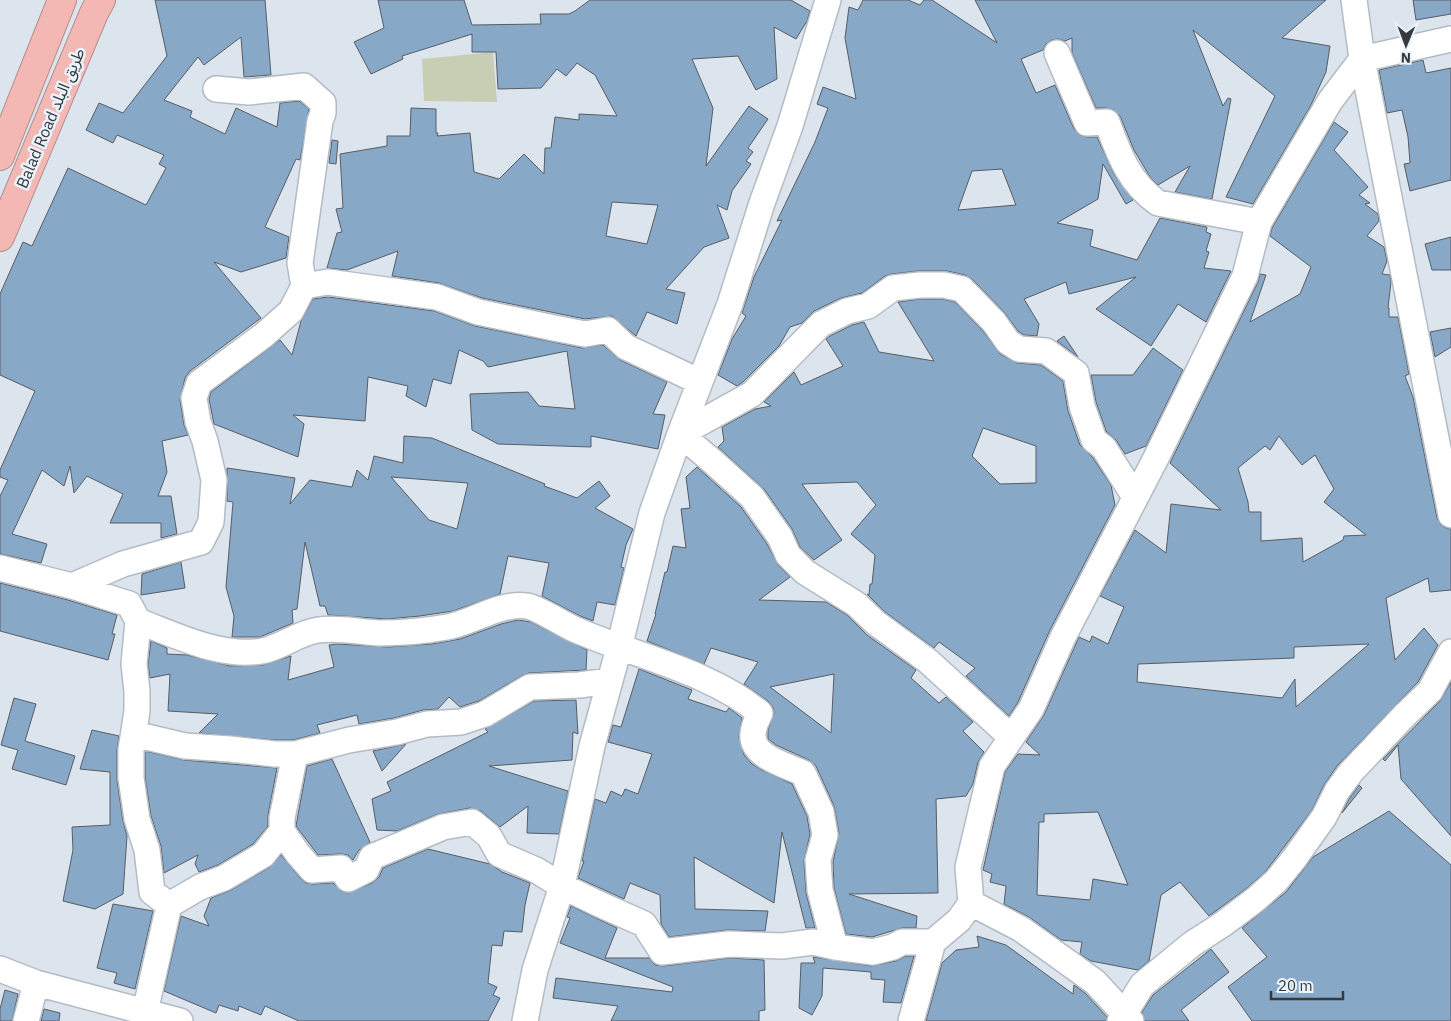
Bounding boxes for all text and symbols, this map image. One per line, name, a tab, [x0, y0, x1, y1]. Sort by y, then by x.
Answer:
north arrow	[1381, 20, 1431, 70]
street label: Balad Road طريق البلد	[11, 45, 90, 192]
text: N	[1401, 49, 1411, 67]
scale bar	[1271, 968, 1344, 1000]
text: 20 m	[1278, 976, 1313, 995]

